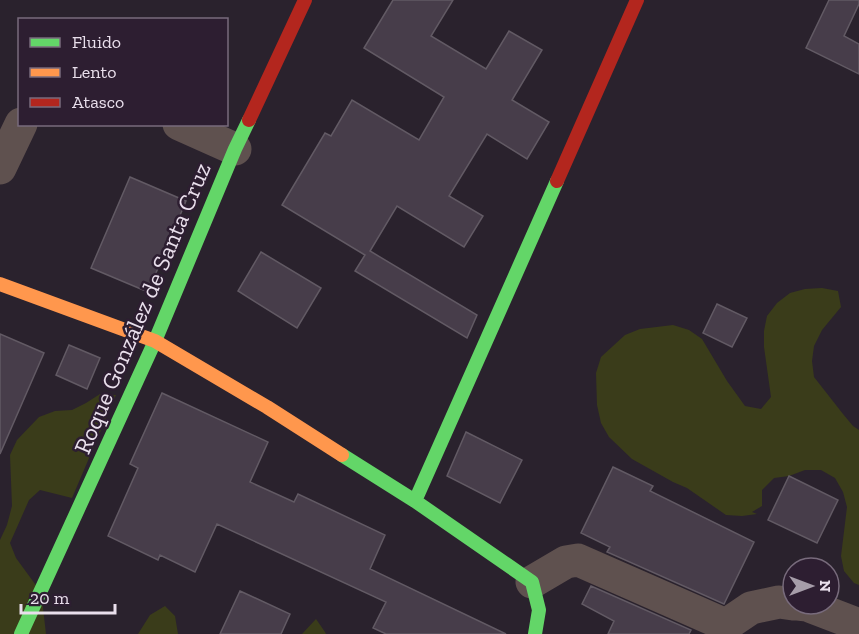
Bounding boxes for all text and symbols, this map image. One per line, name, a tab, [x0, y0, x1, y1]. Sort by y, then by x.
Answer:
legend	[18, 18, 228, 126]
text: Fluido	[72, 31, 121, 53]
text: Lento	[72, 61, 117, 83]
text: Atasco	[72, 91, 124, 113]
street label: Roque González de Santa Cruz	[67, 158, 217, 458]
north arrow	[781, 556, 841, 616]
scale bar	[21, 577, 116, 615]
text: N	[816, 580, 835, 592]
text: 20 m	[30, 587, 70, 609]

